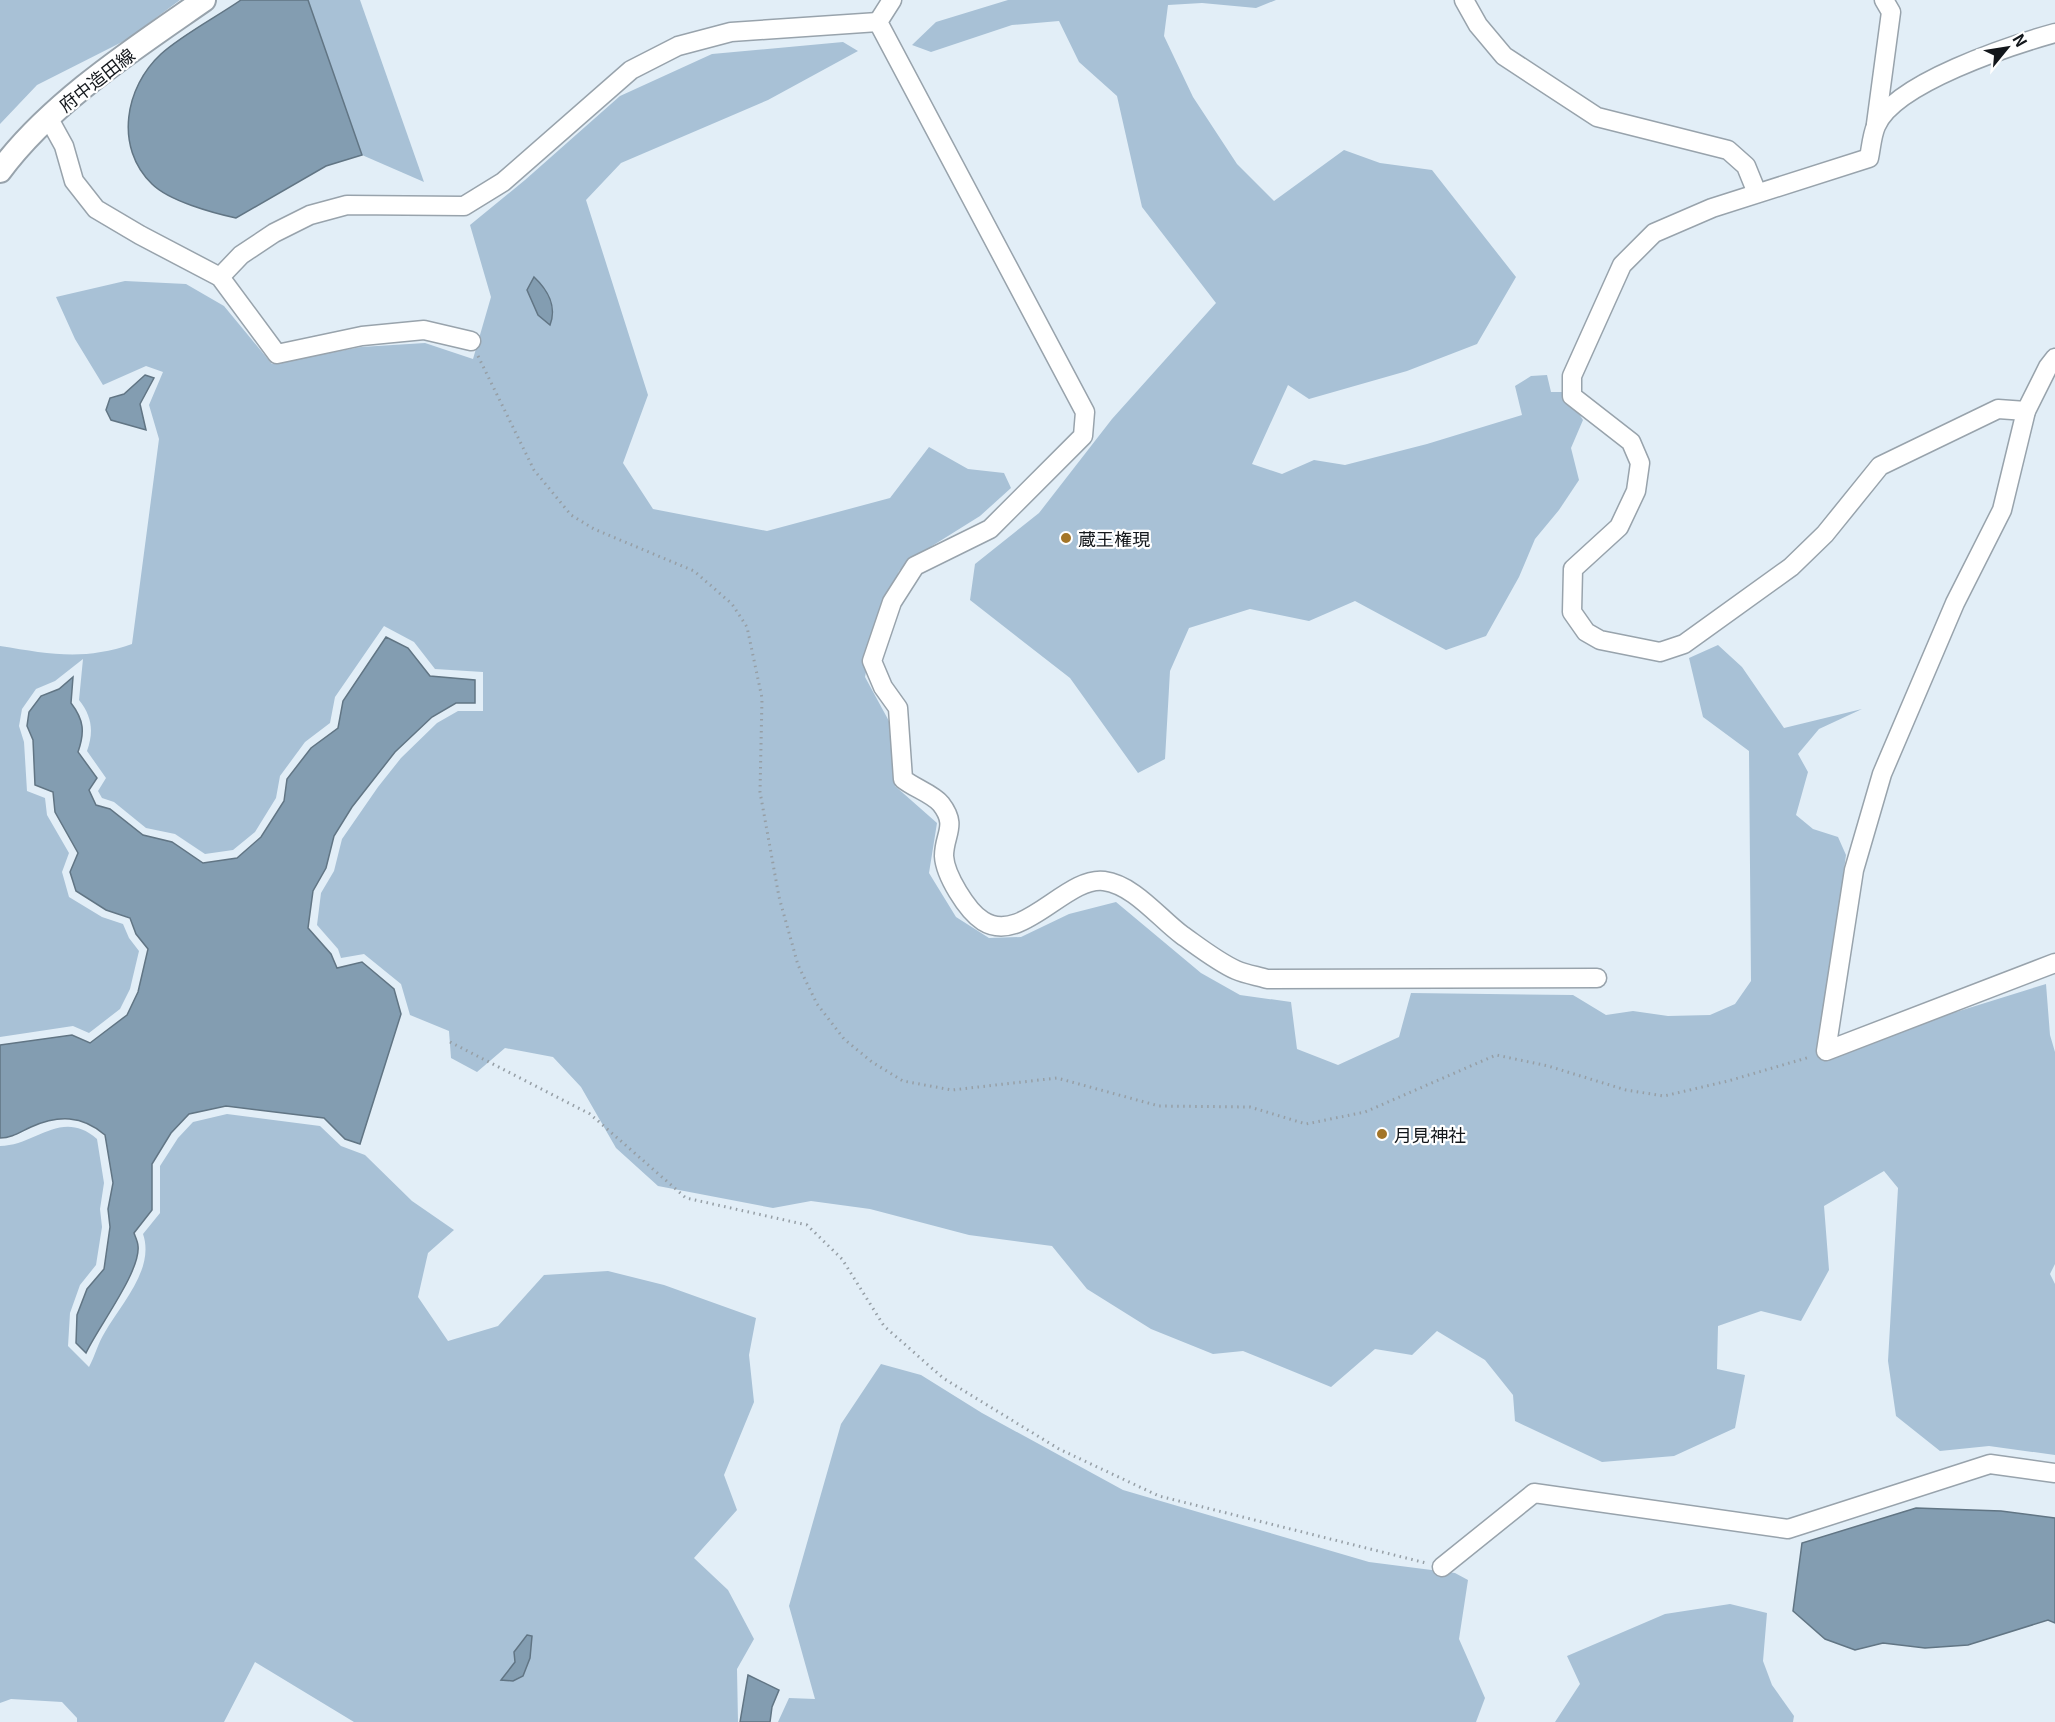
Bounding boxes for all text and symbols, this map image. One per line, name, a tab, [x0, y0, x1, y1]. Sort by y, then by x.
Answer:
north arrow	[1977, 18, 2037, 78]
text: N	[2007, 29, 2034, 51]
street label: 府中造田線	[53, 41, 139, 117]
place label: 蔵王権現	[1078, 525, 1150, 551]
marker: 蔵王権現	[1059, 531, 1073, 545]
place label: 月見神社	[1394, 1121, 1466, 1147]
marker: 月見神社	[1375, 1127, 1389, 1141]

